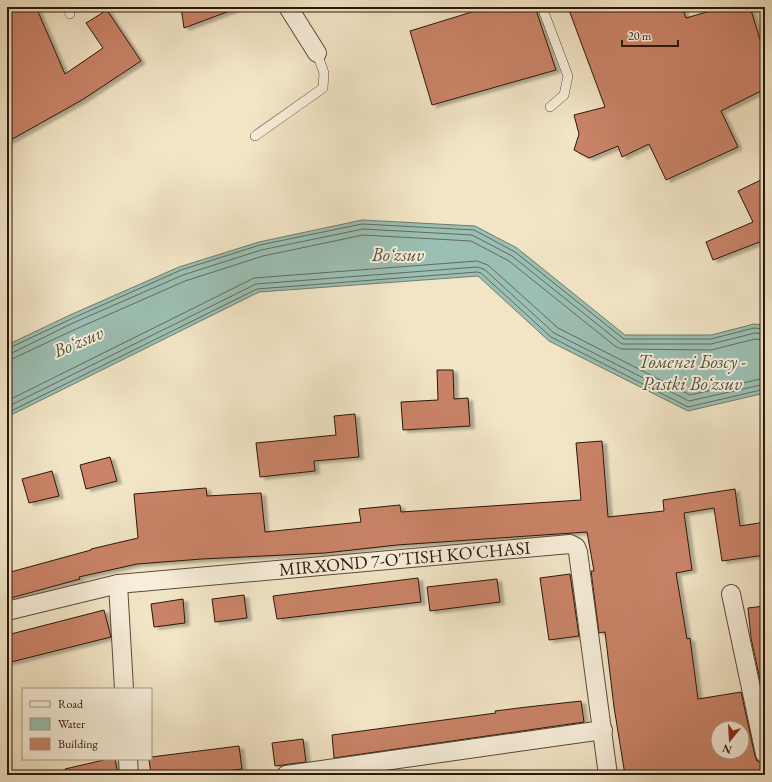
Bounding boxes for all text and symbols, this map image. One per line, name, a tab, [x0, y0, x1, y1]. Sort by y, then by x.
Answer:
scale bar	[622, 22, 678, 48]
text: 20 m	[628, 28, 652, 44]
water label: Boʻzsuv	[371, 242, 424, 267]
water label: Boʻzsuv	[48, 320, 107, 364]
water label: Төменгі Бозсу - Pastki Boʻzsuv	[638, 349, 746, 396]
street label: MIRXOND 7-O'TISH KO'CHASI	[278, 536, 531, 581]
legend	[22, 688, 152, 760]
text: Road	[58, 696, 84, 712]
text: Water	[58, 716, 85, 732]
north arrow	[710, 720, 750, 760]
text: Building	[58, 736, 99, 752]
text: N	[720, 741, 733, 758]

